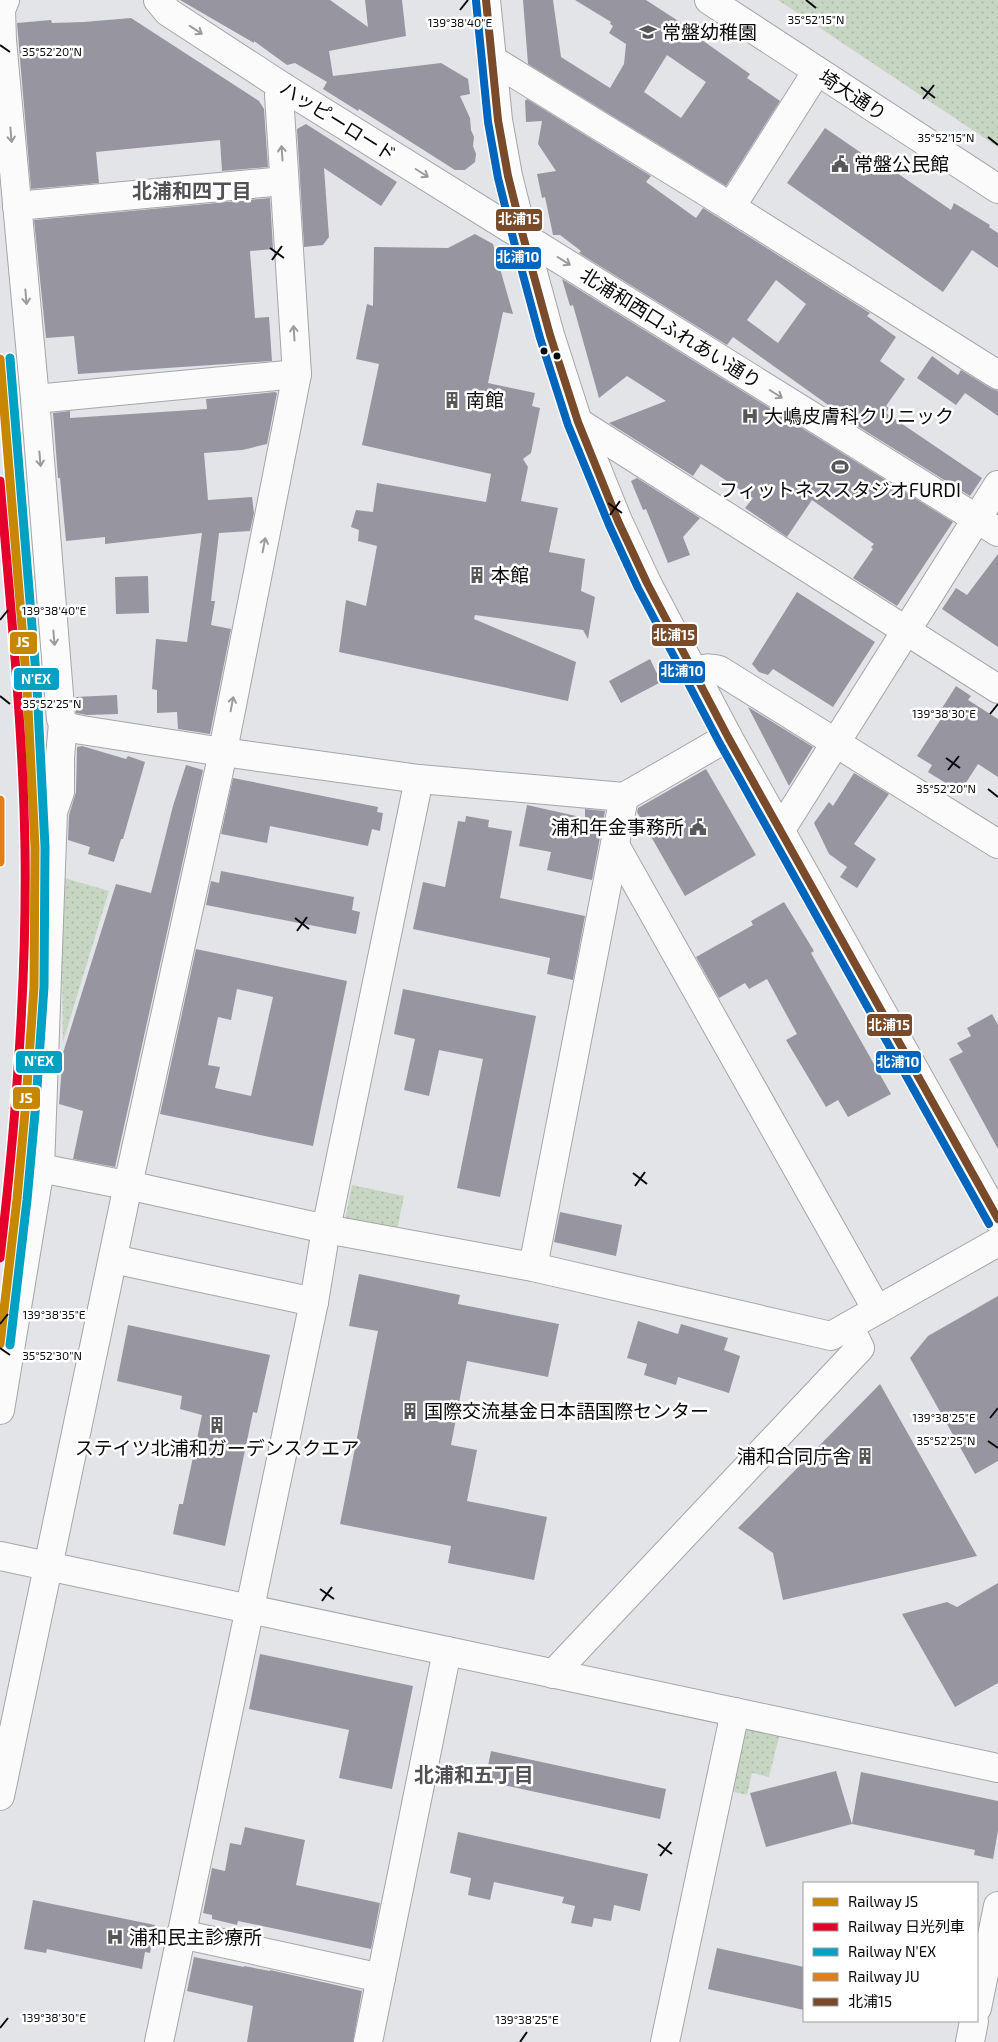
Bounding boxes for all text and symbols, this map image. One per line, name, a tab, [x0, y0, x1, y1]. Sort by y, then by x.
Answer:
text: 35°52'15"N	[787, 12, 845, 26]
text: 139°38'40"E	[428, 15, 493, 29]
place label: 常盤幼稚園	[662, 20, 757, 43]
school or university icon: 常盤幼稚園	[638, 22, 658, 42]
one-way arrow	[188, 25, 202, 35]
text: 35°52'20"N	[22, 44, 82, 58]
street label: 埼大通り	[815, 64, 891, 125]
street label: ハッピーロード	[276, 76, 401, 166]
one-way arrow	[6, 127, 16, 143]
text: 35°52'15"N	[917, 130, 975, 144]
one-way arrow	[278, 146, 287, 162]
place label: 常盤公民館	[854, 152, 949, 175]
public building icon: 常盤公民館	[830, 154, 850, 174]
one-way arrow	[414, 169, 428, 179]
district label: 北浦和四丁目	[132, 178, 252, 202]
line badge: 北浦15	[495, 208, 543, 232]
text: 北浦15	[498, 210, 540, 227]
line badge: 北浦10	[495, 246, 542, 270]
text: 北浦10	[497, 248, 540, 265]
one-way arrow	[557, 257, 571, 267]
street label: 北浦和西口ふれあい通り	[577, 262, 766, 393]
one-way arrow	[21, 289, 30, 305]
one-way arrow	[290, 325, 299, 341]
unlabelled marker	[539, 346, 549, 356]
unlabelled marker	[552, 351, 562, 361]
place label: 南館	[466, 388, 504, 411]
one-way arrow	[769, 389, 783, 399]
building icon: 南館	[442, 390, 462, 410]
place label: 大嶋皮膚科クリニック	[764, 404, 954, 427]
hospital icon: 大嶋皮膚科クリニック	[740, 406, 760, 426]
one-way arrow	[35, 450, 44, 466]
sports icon: フィットネススタジオFURDI	[830, 457, 850, 477]
place label: フィットネススタジオFURDI	[719, 478, 961, 501]
one-way arrow	[259, 537, 269, 553]
place label: 本館	[491, 563, 529, 586]
building icon: 本館	[467, 565, 487, 585]
text: 139°38'40"E	[22, 603, 87, 617]
line badge: 北浦15	[651, 623, 698, 647]
text: 北浦15	[653, 626, 695, 643]
one-way arrow	[50, 630, 59, 646]
line badge: JS	[9, 631, 38, 655]
text: JS	[16, 633, 30, 650]
line badge: 北浦10	[658, 660, 706, 684]
text: 北浦10	[661, 662, 704, 679]
line badge: N'EX	[13, 667, 60, 691]
text: N'EX	[21, 670, 51, 687]
text: 35°52'25"N	[22, 696, 82, 710]
one-way arrow	[228, 697, 238, 713]
text: 139°38'30"E	[912, 706, 976, 720]
text: 35°52'20"N	[916, 781, 976, 795]
place label: 浦和年金事務所	[551, 815, 684, 838]
public building icon: 浦和年金事務所	[688, 817, 708, 837]
line badge: 北浦15	[866, 1013, 913, 1037]
text: 北浦15	[868, 1016, 910, 1033]
line badge: N'EX	[15, 1050, 63, 1074]
line badge: 北浦10	[875, 1050, 922, 1074]
text: N'EX	[24, 1052, 54, 1069]
text: 北浦10	[877, 1053, 920, 1070]
line badge: JS	[12, 1086, 41, 1110]
text: JS	[19, 1089, 33, 1106]
text: 139°38'35"E	[22, 1307, 86, 1321]
text: 35°52'30"N	[22, 1348, 82, 1362]
place label: 国際交流基金日本語国際センター	[424, 1399, 709, 1422]
building icon: 国際交流基金日本語国際センター	[400, 1401, 420, 1421]
text: 139°38'25"E	[912, 1410, 976, 1424]
building icon: ステイツ北浦和ガーデンスクエア	[207, 1415, 227, 1435]
text: 35°52'25"N	[916, 1433, 976, 1447]
place label: ステイツ北浦和ガーデンスクエア	[75, 1436, 359, 1459]
place label: 浦和合同庁舎	[737, 1444, 851, 1467]
building icon: 浦和合同庁舎	[855, 1446, 875, 1466]
district label: 北浦和五丁目	[414, 1762, 534, 1786]
legend	[803, 1882, 978, 2022]
text: Railway JS	[848, 1892, 918, 1910]
text: Railway 日光列車	[848, 1917, 965, 1935]
place label: 浦和民主診療所	[129, 1925, 262, 1948]
hospital icon: 浦和民主診療所	[105, 1927, 125, 1947]
text: Railway N'EX	[848, 1942, 936, 1960]
text: Railway JU	[848, 1967, 920, 1985]
text: 北浦15	[848, 1992, 892, 2010]
text: 139°38'30"E	[22, 2010, 86, 2024]
text: 139°38'25"E	[495, 2012, 559, 2026]

